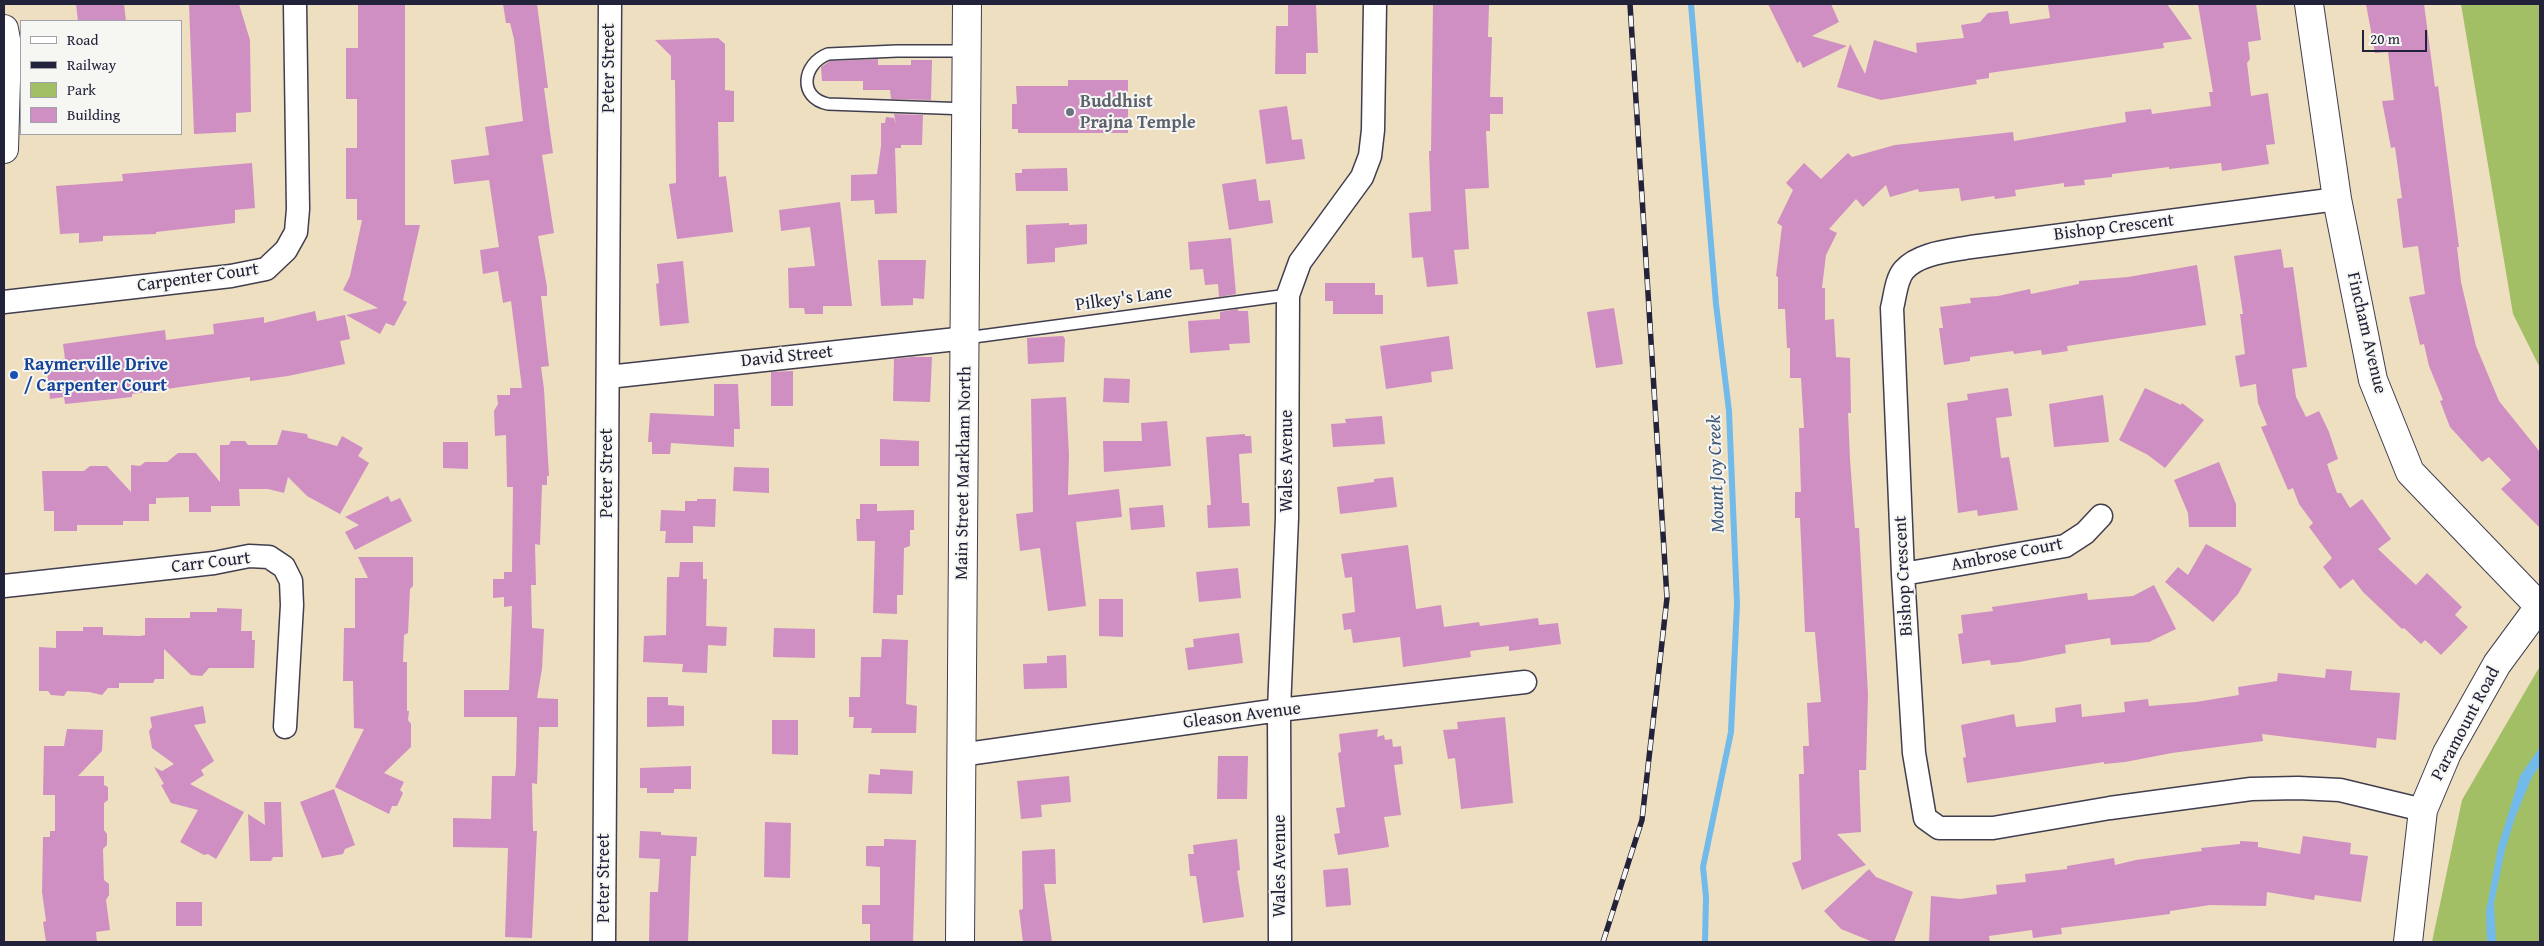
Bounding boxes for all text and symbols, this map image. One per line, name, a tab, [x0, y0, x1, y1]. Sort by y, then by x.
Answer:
legend	[20, 20, 182, 135]
scale bar	[2364, 20, 2429, 52]
street label: Peter Street	[598, 23, 620, 113]
text: 20 m	[2370, 28, 2400, 49]
text: Road	[67, 29, 98, 50]
text: Railway	[67, 54, 116, 75]
text: Park	[67, 79, 96, 100]
place label: Buddhist Prajna Temple	[1080, 91, 1196, 134]
text: Building	[67, 104, 120, 125]
marker: Buddhist Prajna Temple	[1064, 106, 1076, 118]
street label: Bishop Crescent	[2053, 210, 2175, 246]
street label: Carpenter Court	[136, 259, 260, 297]
street label: Fincham Avenue	[2342, 270, 2390, 396]
street label: Pilkey's Lane	[1074, 282, 1174, 316]
street label: David Street	[740, 341, 834, 373]
place label: Raymerville Drive / Carpenter Court	[24, 354, 168, 396]
street label: Main Street Markham North	[951, 366, 977, 580]
marker: Raymerville Drive / Carpenter Court	[8, 369, 20, 381]
street label: Wales Avenue	[1276, 409, 1298, 513]
water label: Mount Joy Creek	[1704, 415, 1730, 533]
street label: Peter Street	[596, 428, 618, 518]
street label: Bishop Crescent	[1890, 515, 1918, 637]
street label: Ambrose Court	[1949, 534, 2065, 576]
street label: Carr Court	[170, 547, 252, 579]
street label: Paramount Road	[2427, 663, 2505, 785]
street label: Gleason Avenue	[1182, 698, 1302, 734]
street label: Wales Avenue	[1269, 814, 1291, 918]
street label: Peter Street	[593, 833, 615, 923]

